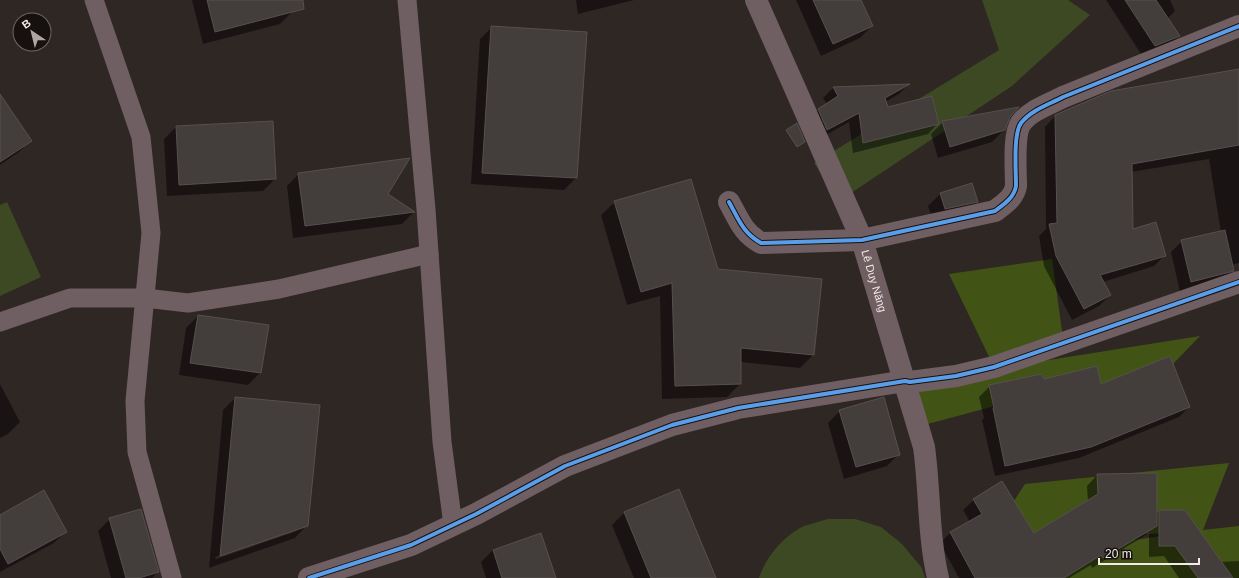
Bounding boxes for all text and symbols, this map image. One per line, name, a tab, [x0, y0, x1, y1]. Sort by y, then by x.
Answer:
north arrow	[12, 12, 52, 52]
text: B	[20, 17, 33, 31]
street label: Lê Duy Năng	[859, 248, 889, 313]
scale bar	[1099, 540, 1199, 566]
text: 20 m	[1105, 547, 1132, 561]

